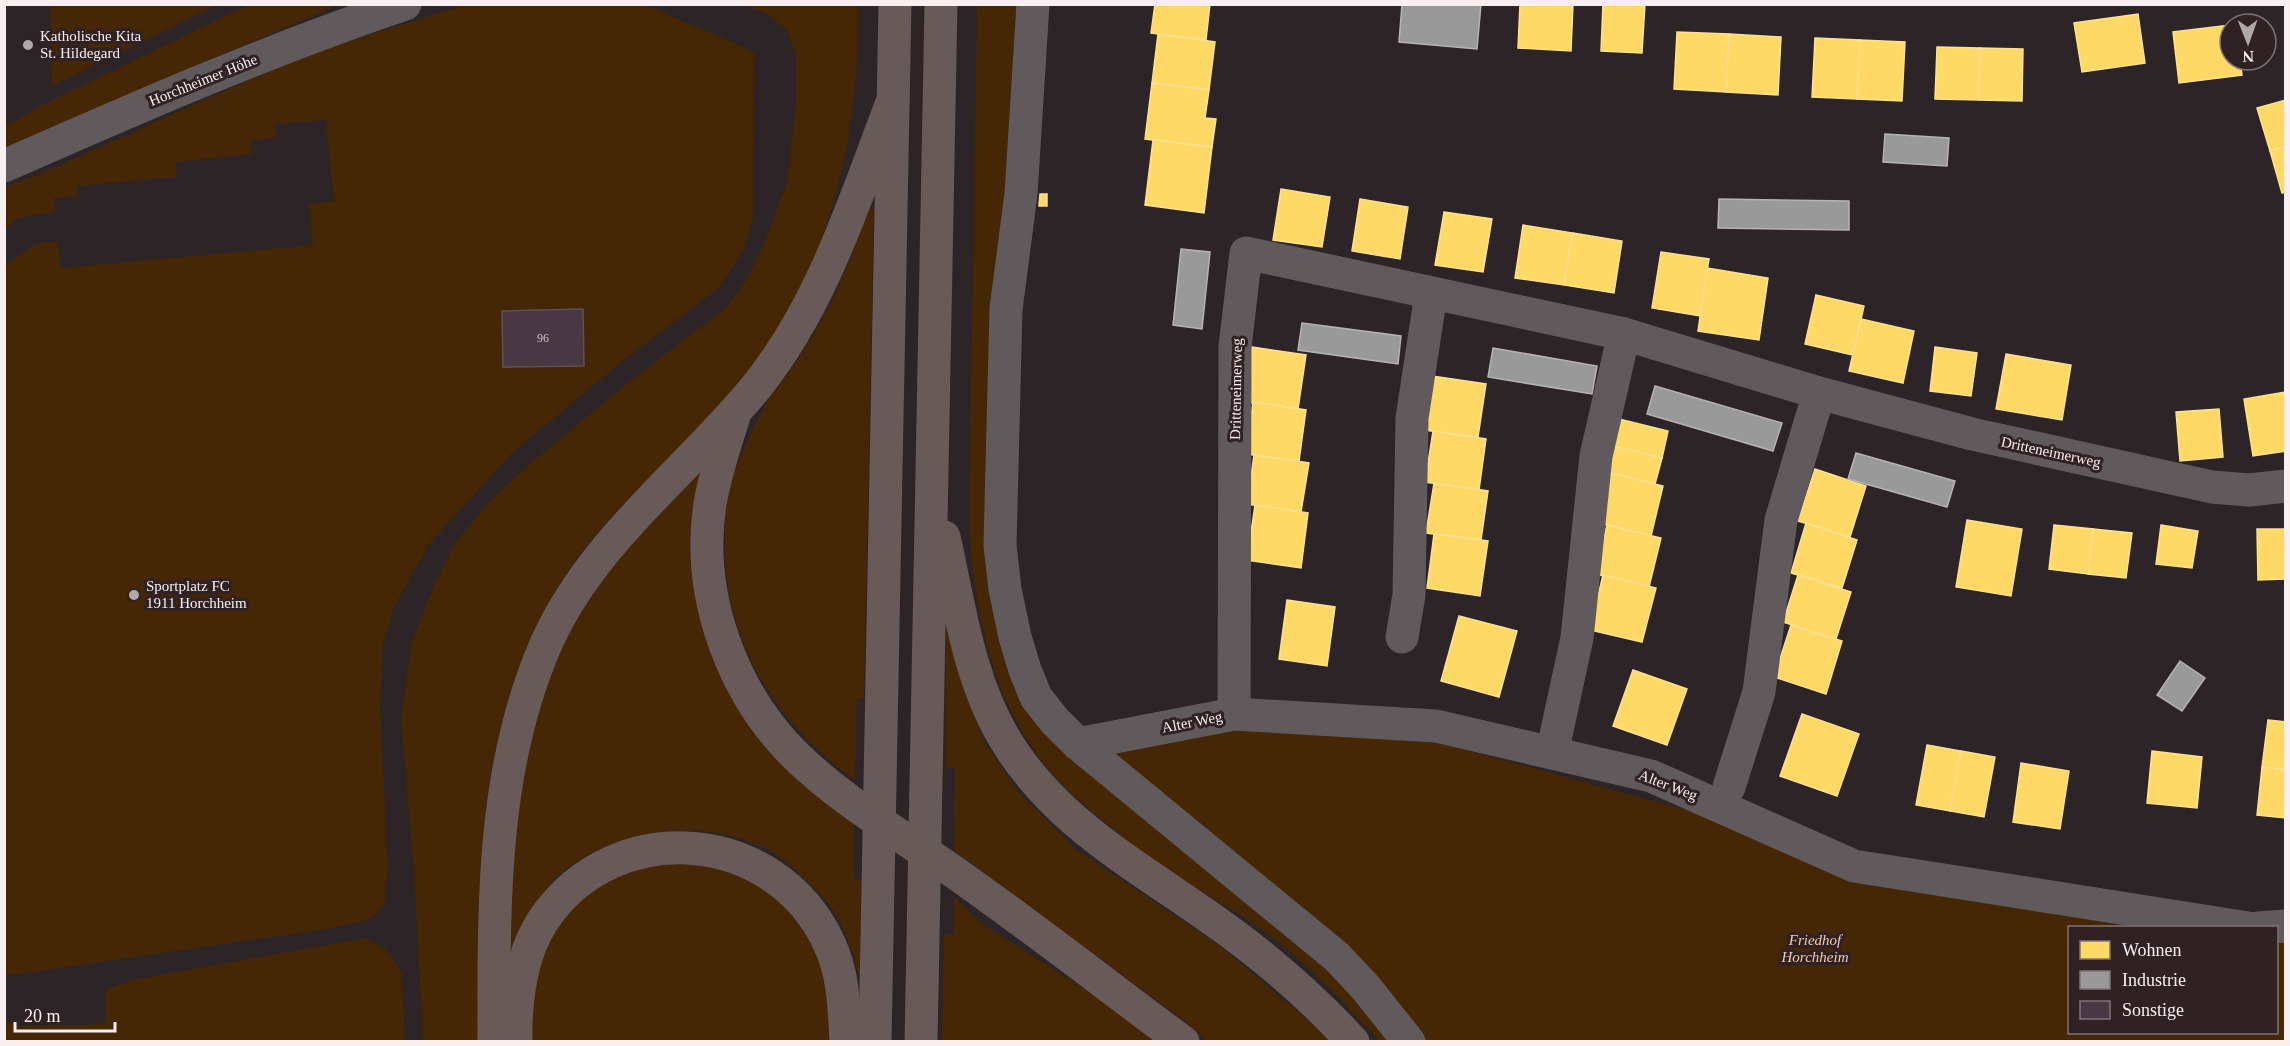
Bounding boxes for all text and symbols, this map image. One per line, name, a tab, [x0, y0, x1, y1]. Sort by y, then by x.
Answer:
north arrow	[2218, 12, 2278, 72]
place label: Katholische Kita St. Hildegard	[40, 28, 142, 61]
marker: Katholische Kita St. Hildegard	[21, 38, 35, 52]
text: N	[2242, 48, 2254, 65]
street label: Horchheimer Höhe	[147, 51, 260, 109]
house number: 96	[537, 331, 549, 345]
street label: Dritteneimerweg	[1227, 338, 1245, 440]
street label: Dritteneimerweg	[2000, 434, 2103, 470]
place label: Sportplatz FC 1911 Horchheim	[146, 578, 247, 611]
marker: Sportplatz FC 1911 Horchheim	[127, 588, 141, 602]
street label: Alter Weg	[1160, 708, 1224, 736]
street label: Alter Weg	[1636, 767, 1700, 804]
legend	[2068, 926, 2278, 1034]
park label: Friedhof Horchheim	[1781, 932, 1849, 965]
text: Wohnen	[2122, 940, 2182, 960]
text: Industrie	[2122, 970, 2186, 990]
scale bar	[15, 995, 116, 1033]
text: Sonstige	[2122, 1000, 2184, 1020]
text: 20 m	[24, 1006, 61, 1026]

